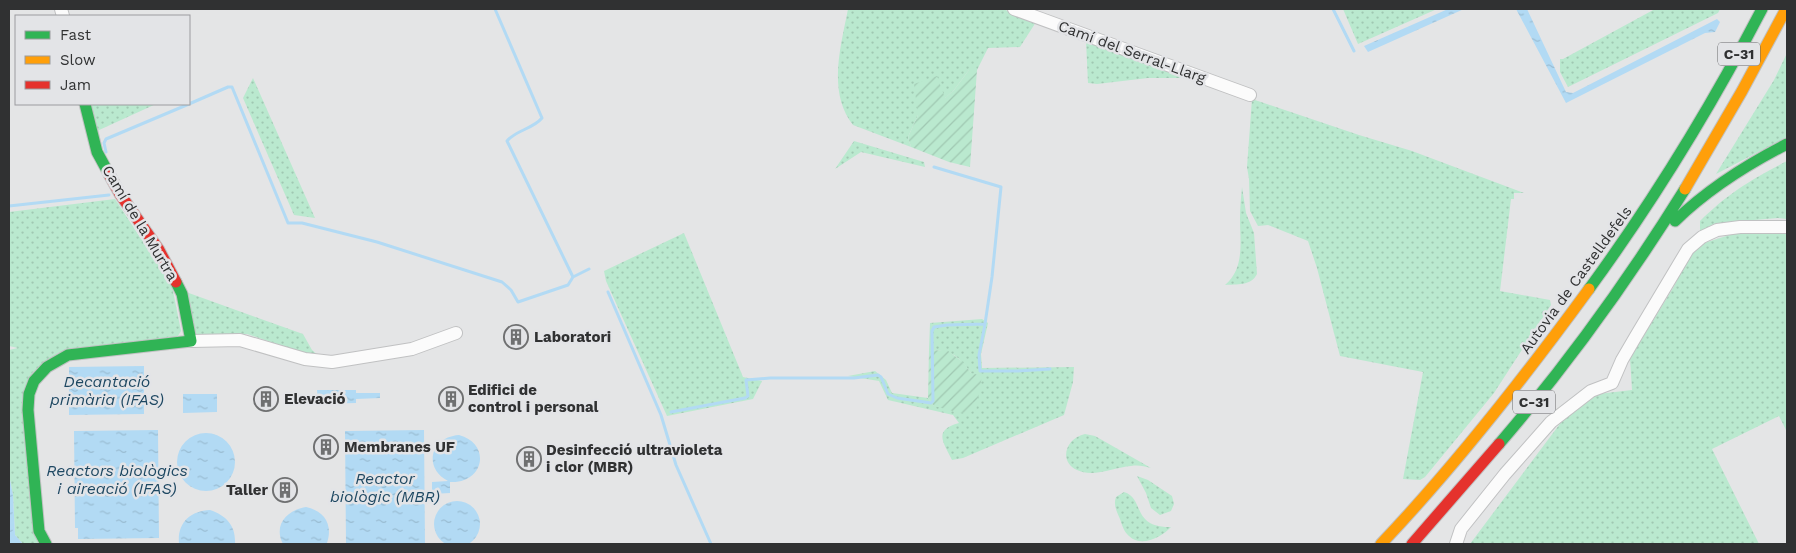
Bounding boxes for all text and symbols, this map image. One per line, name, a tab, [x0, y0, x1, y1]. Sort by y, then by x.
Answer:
legend	[15, 15, 190, 105]
street label: Camí del Serral-Llarg	[1056, 17, 1208, 87]
text: Fast	[60, 26, 92, 44]
road number: C-31	[1718, 42, 1760, 66]
text: Slow	[60, 51, 96, 69]
text: Jam	[60, 76, 91, 94]
street label: Camí de la Murtra	[98, 162, 182, 284]
street label: Autovia de Castelldefels	[1516, 203, 1636, 357]
building icon: Laboratori	[503, 324, 529, 350]
place label: Laboratori	[534, 328, 611, 346]
water label: Decantació primària (IFAS)	[49, 372, 164, 409]
place label: Edifici de control i personal	[468, 381, 599, 416]
building icon: Elevació	[253, 386, 279, 412]
building icon: Edifici de control i personal	[438, 386, 464, 412]
place label: Elevació	[284, 390, 346, 408]
road number: C-31	[1513, 391, 1555, 414]
building icon: Membranes UF	[313, 434, 339, 460]
place label: Membranes UF	[344, 438, 455, 456]
place label: Desinfecció ultravioleta i clor (MBR)	[546, 441, 723, 476]
building icon: Desinfecció ultravioleta i clor (MBR)	[516, 446, 542, 472]
water label: Reactors biològics i aireació (IFAS)	[46, 461, 188, 498]
water label: Reactor biològic (MBR)	[330, 469, 440, 506]
building icon: Taller	[272, 477, 298, 503]
place label: Taller	[226, 481, 269, 499]

